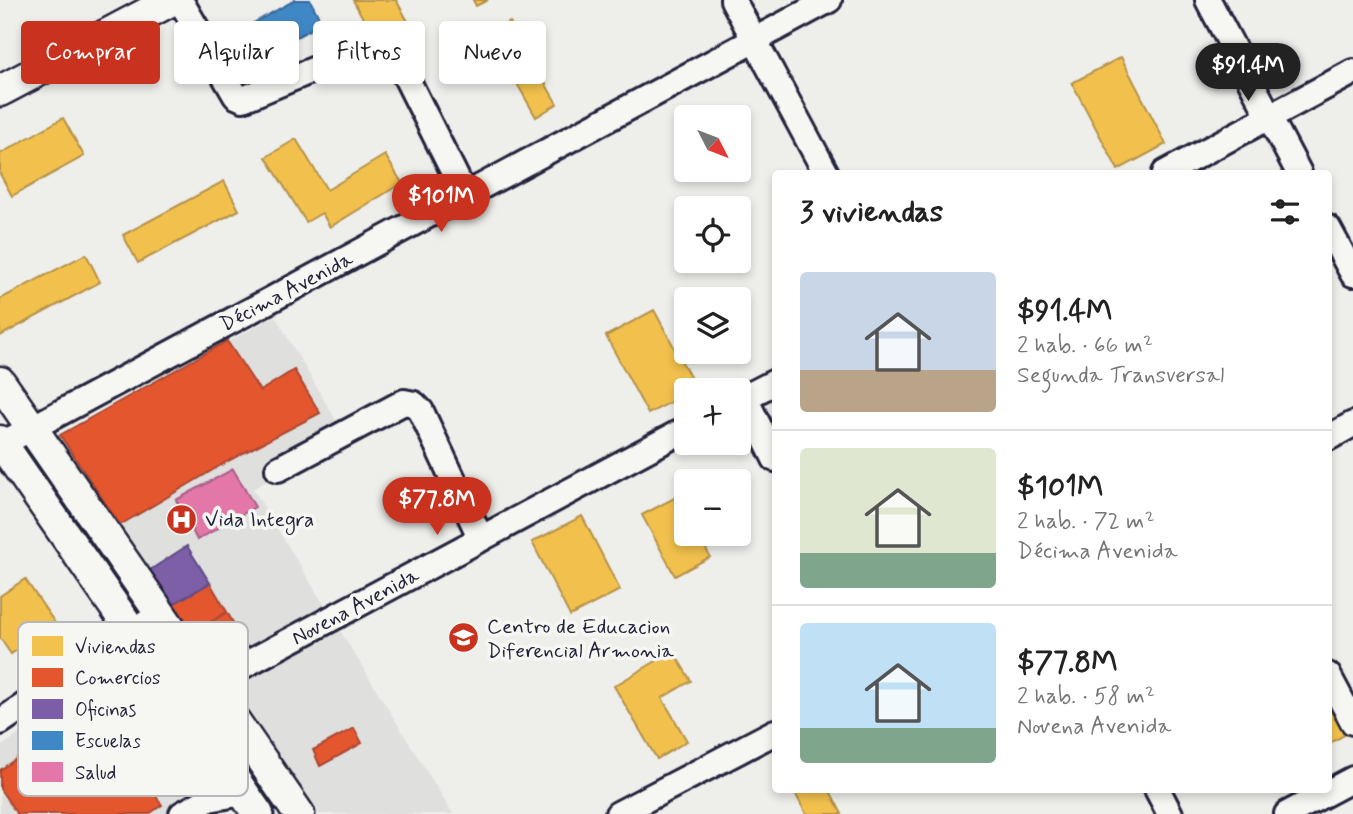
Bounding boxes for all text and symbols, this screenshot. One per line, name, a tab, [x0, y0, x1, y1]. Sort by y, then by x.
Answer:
chip: Comprar	[21, 21, 160, 84]
chip: Alquilar	[174, 21, 299, 84]
chip: Filtros	[313, 21, 425, 84]
chip: Nuevo	[439, 21, 546, 84]
pin: $91.4M	[1191, 43, 1305, 103]
text: $91.4M	[1211, 51, 1285, 81]
north arrow	[674, 105, 751, 182]
map controls	[674, 105, 751, 546]
pin: $101M	[392, 174, 490, 234]
text: $101M	[408, 182, 474, 212]
text: 3 viviendas	[800, 193, 943, 232]
icon: filters	[1266, 193, 1304, 231]
button: locate	[674, 196, 751, 273]
street label: Décima Avenida	[215, 245, 358, 339]
button: layers	[674, 287, 751, 364]
text: $91.4M	[1017, 292, 1112, 331]
icon: home	[856, 300, 940, 384]
text: 2 hab. · 66 m²	[1017, 331, 1153, 361]
text: Segunda Transversal	[1017, 361, 1224, 391]
button: +	[674, 378, 751, 455]
text: $101M	[1017, 468, 1103, 507]
button: −	[674, 469, 751, 546]
icon: home	[856, 476, 940, 560]
pin: $77.8M	[380, 477, 494, 537]
text: $77.8M	[398, 485, 476, 515]
hospital icon: Vida Integra	[165, 502, 199, 536]
place label: Vida Integra	[205, 506, 314, 535]
text: 2 hab. · 72 m²	[1017, 507, 1155, 537]
text: Décima Avenida	[1017, 537, 1178, 567]
street label: Novena Avenida	[287, 561, 425, 652]
place label: Centro de Educacion Diferencial Armonia	[487, 613, 674, 665]
school or university icon: Centro de Educacion Diferencial Armonia	[447, 621, 481, 655]
legend	[18, 622, 248, 796]
text: Viviendas	[75, 635, 155, 660]
text: $77.8M	[1017, 643, 1117, 682]
icon: home	[856, 651, 940, 735]
text: Comercios	[75, 666, 161, 691]
text: 2 hab. · 58 m²	[1017, 682, 1155, 712]
text: Oficinas	[75, 698, 136, 723]
text: Novena Avenida	[1017, 712, 1171, 742]
text: Escuelas	[75, 729, 142, 754]
text: Salud	[75, 761, 116, 786]

